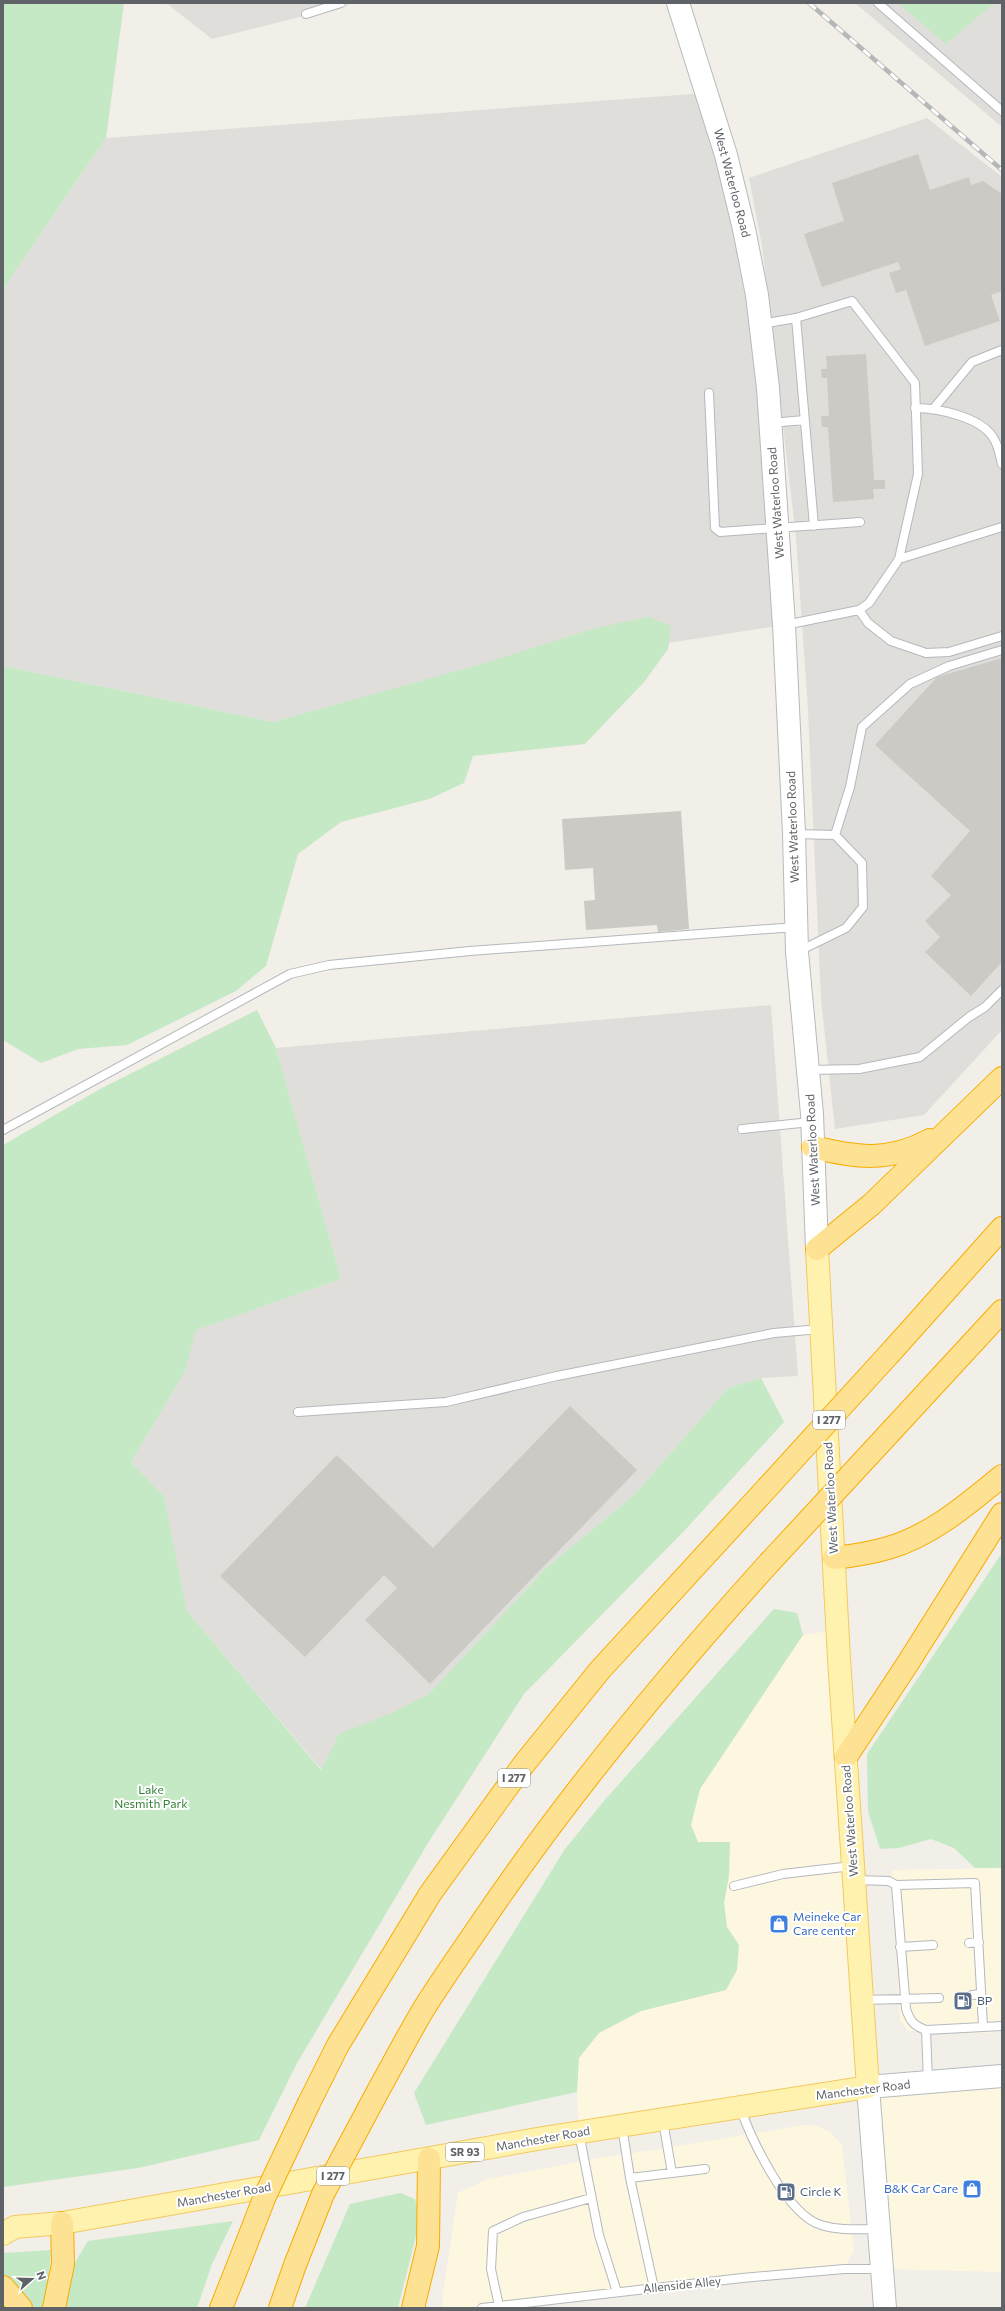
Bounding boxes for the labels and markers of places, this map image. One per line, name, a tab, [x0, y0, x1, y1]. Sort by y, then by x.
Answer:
place label: Meineke Car Care center	[793, 1909, 861, 1937]
shop icon: Meineke Car Care center	[768, 1913, 790, 1935]
fuel station icon: BP	[952, 1990, 974, 2012]
place label: BP	[977, 1993, 993, 2007]
shop icon: B&K Car Care	[961, 2178, 983, 2200]
fuel station icon: Circle K	[775, 2181, 797, 2203]
place label: B&K Car Care	[884, 2181, 958, 2195]
place label: Circle K	[800, 2184, 842, 2198]

